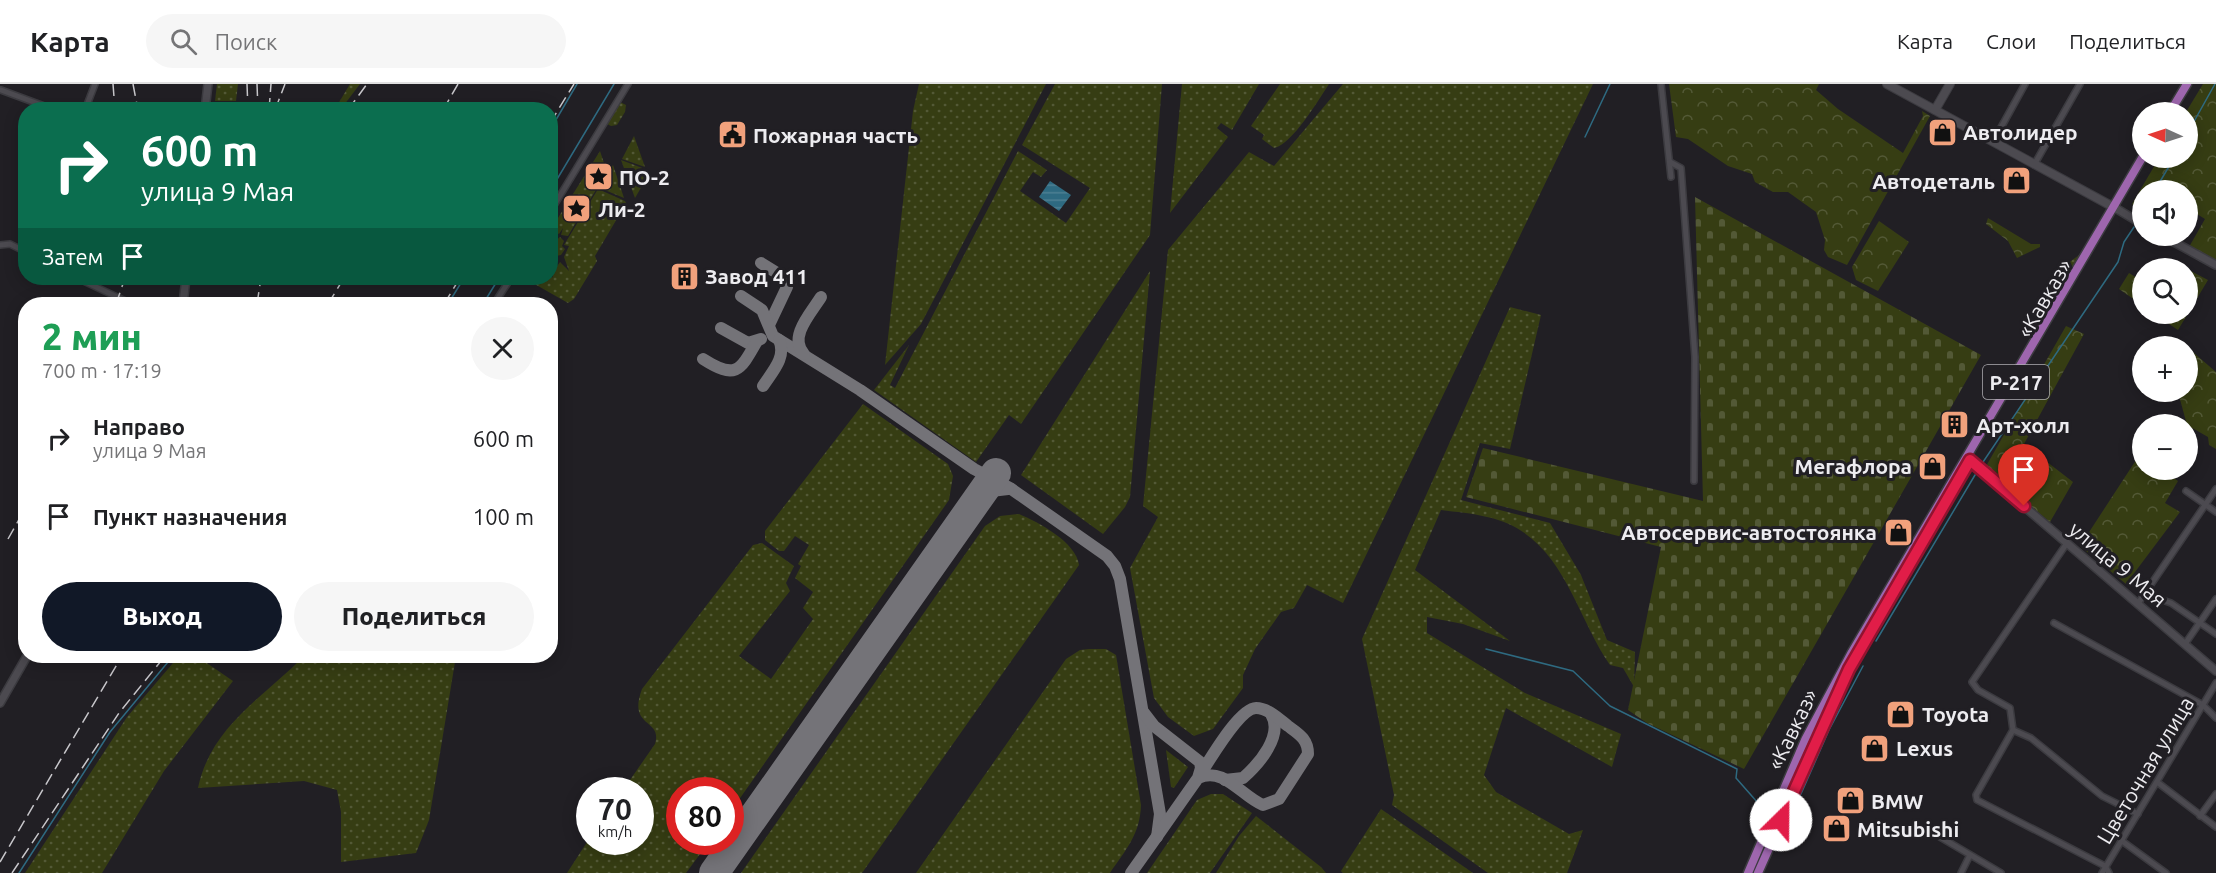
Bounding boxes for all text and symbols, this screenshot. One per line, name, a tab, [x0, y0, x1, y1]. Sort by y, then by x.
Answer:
search box	[146, 14, 566, 68]
icon: search	[167, 25, 200, 58]
text: Карта	[30, 26, 110, 57]
text: Поиск	[215, 29, 277, 54]
text: Карта	[1897, 29, 1953, 53]
text: Слои	[1986, 29, 2036, 53]
text: Поделиться	[2069, 29, 2186, 53]
north arrow	[2132, 102, 2198, 168]
map controls	[2132, 102, 2198, 480]
shop icon: Автолидер	[1926, 116, 1958, 148]
public building icon: Пожарная часть	[716, 119, 748, 151]
place label: Автолидер	[1963, 120, 2078, 144]
place label: Пожарная часть	[753, 123, 918, 147]
icon: right	[42, 126, 120, 204]
text: 600 m	[141, 127, 258, 174]
place icon: ПО-2	[582, 161, 614, 193]
place label: ПО-2	[619, 165, 670, 189]
shop icon: Автодеталь	[2000, 165, 2032, 197]
place label: Автодеталь	[1872, 169, 1995, 193]
text: улица 9 Мая	[141, 176, 294, 206]
button: sound	[2132, 180, 2198, 246]
place icon: Ли-2	[561, 193, 593, 225]
place label: Ли-2	[598, 197, 646, 221]
icon: arrive	[116, 240, 149, 273]
text: Затем	[42, 244, 104, 269]
street label: «Кавказ»	[2012, 254, 2076, 341]
button: search	[2132, 258, 2198, 324]
building icon: Завод 411	[668, 260, 700, 292]
place label: Завод 411	[705, 264, 808, 288]
text: 2 мин	[42, 316, 142, 357]
button: close	[471, 317, 534, 380]
button: +	[2132, 336, 2198, 402]
text: 700 m · 17:19	[42, 359, 162, 382]
road number: Р-217	[1983, 365, 2049, 399]
building icon: Арт-холл	[1939, 409, 1971, 441]
place label: Арт-холл	[1976, 413, 2070, 437]
text: Направо	[93, 414, 185, 439]
button: −	[2132, 414, 2198, 480]
icon: right	[42, 422, 75, 455]
text: 600 m	[473, 426, 534, 451]
text: улица 9 Мая	[93, 439, 207, 462]
pin	[1998, 444, 2049, 506]
shop icon: Мегафлора	[1917, 450, 1949, 482]
icon: arrive	[2007, 453, 2040, 486]
place label: Мегафлора	[1794, 454, 1912, 478]
icon: arrive	[42, 500, 75, 533]
text: Пункт назначения	[93, 504, 287, 529]
text: 100 m	[473, 504, 534, 529]
shop icon: Автосервис-автостоянка	[1882, 516, 1914, 548]
street label: улица 9 Мая	[2065, 516, 2171, 612]
place label: Автосервис-автостоянка	[1621, 520, 1877, 544]
button: Выход	[42, 582, 282, 651]
button: Поделиться	[294, 582, 534, 651]
street label: «Кавказ»	[1762, 685, 1822, 773]
street label: Цветочная улица	[2092, 692, 2198, 848]
shop icon: Toyota	[1885, 698, 1917, 730]
place label: Toyota	[1922, 702, 1989, 726]
shop icon: Lexus	[1859, 732, 1891, 764]
place label: Lexus	[1896, 736, 1953, 760]
speed limit sign: 80	[666, 777, 744, 855]
shop icon: BMW	[1834, 785, 1866, 817]
position arrow	[1749, 788, 1813, 852]
place label: BMW	[1871, 789, 1924, 813]
text: 70	[598, 792, 632, 826]
shop icon: Mitsubishi	[1820, 813, 1852, 845]
place label: Mitsubishi	[1857, 817, 1959, 841]
text: km/h	[598, 823, 632, 840]

